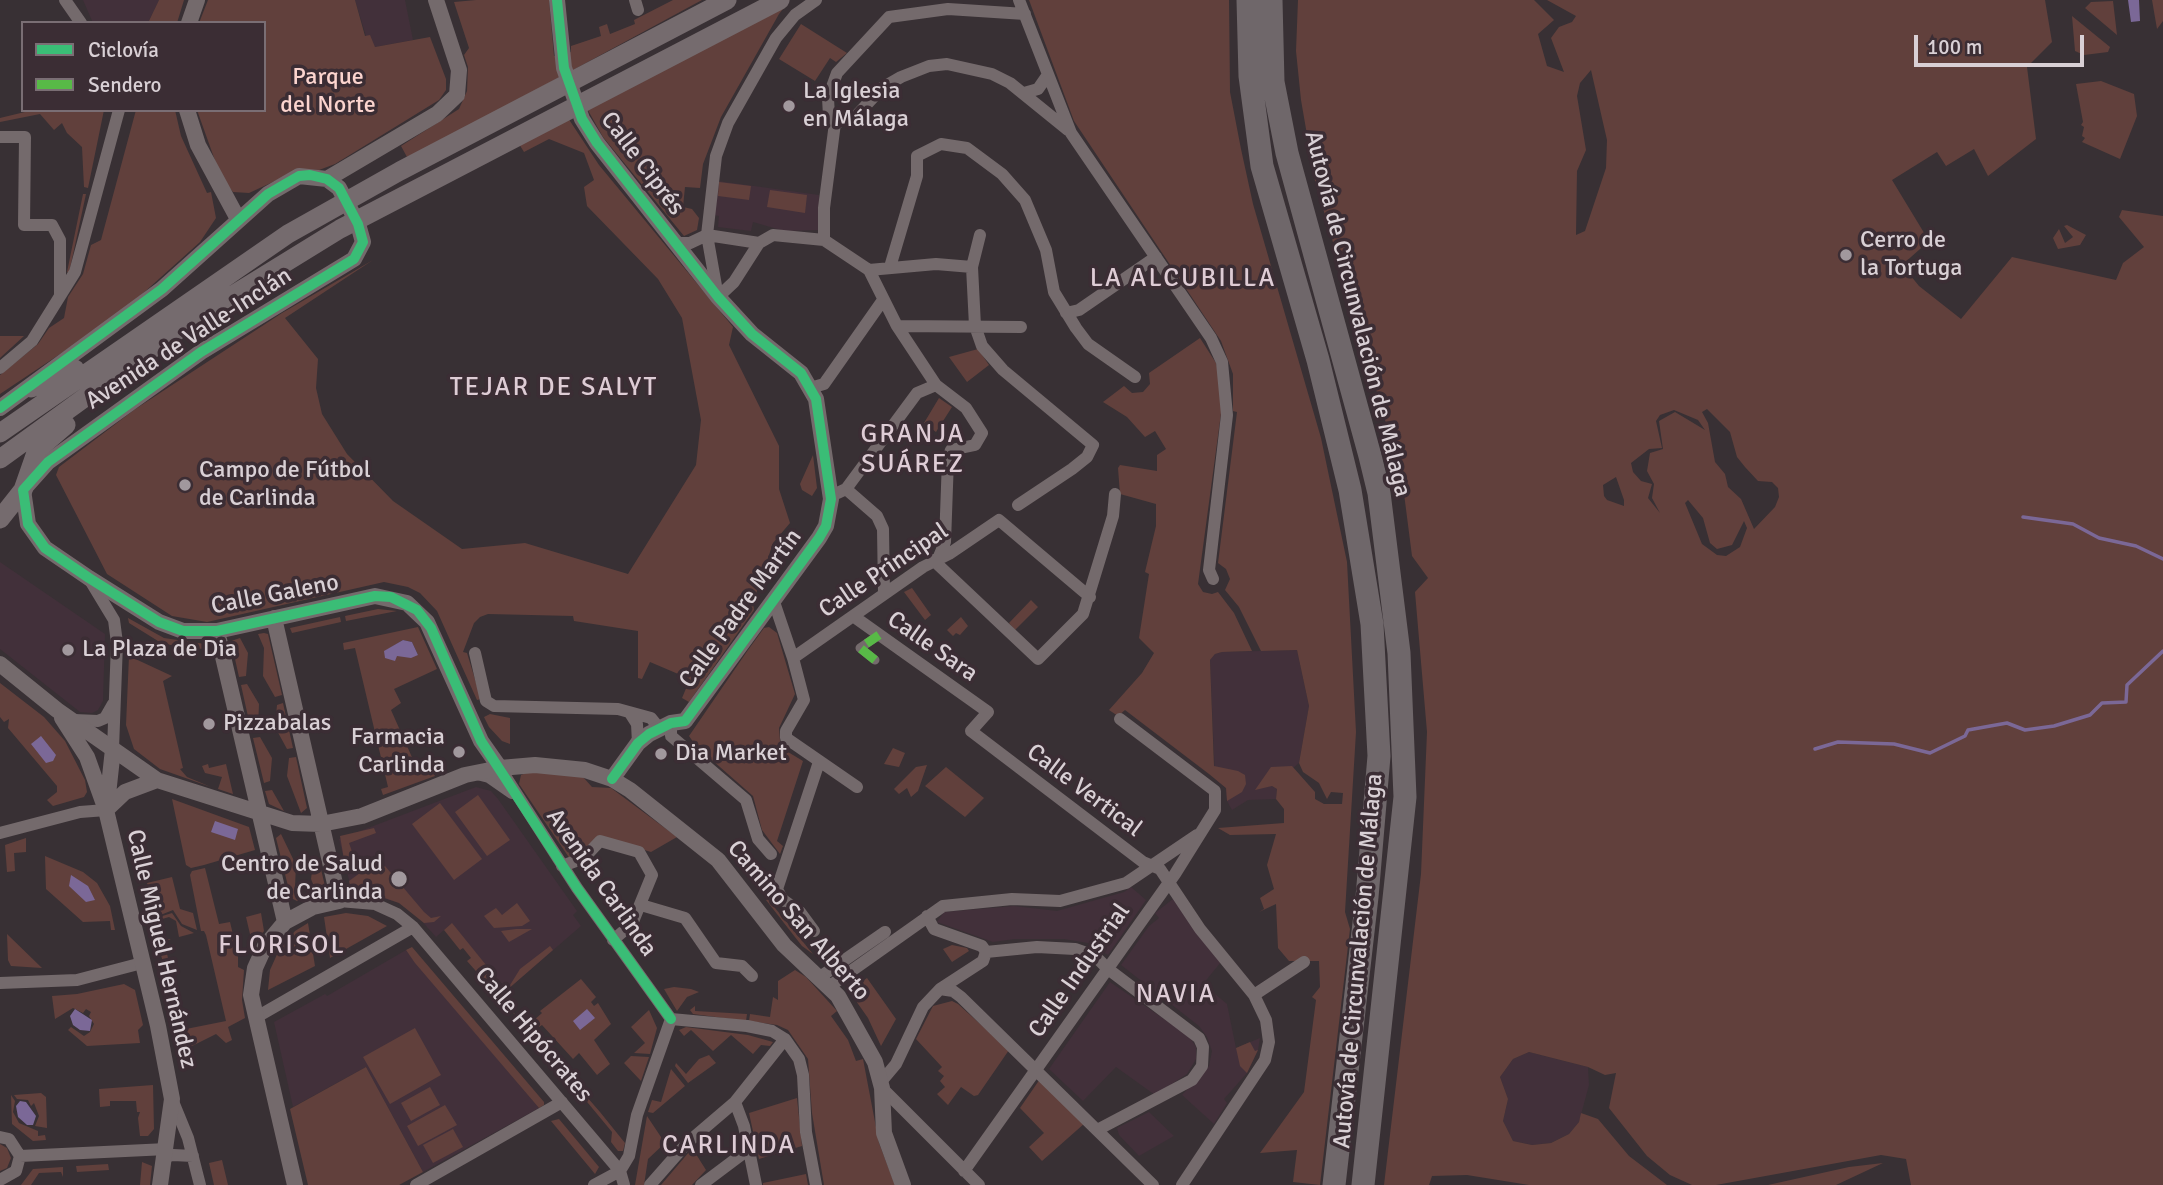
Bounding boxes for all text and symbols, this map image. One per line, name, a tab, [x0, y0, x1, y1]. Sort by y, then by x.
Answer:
legend	[21, 21, 266, 112]
scale bar	[1918, 21, 2088, 65]
text: 100 m	[1927, 34, 1982, 60]
text: Ciclovía	[88, 37, 159, 63]
park label: Parque del Norte	[280, 64, 376, 120]
text: Sendero	[88, 72, 162, 98]
place label: La Iglesia en Málaga	[803, 78, 909, 134]
marker: La Iglesia en Málaga	[781, 98, 797, 114]
street label: Calle Ciprés	[594, 107, 690, 221]
street label: Autovía de Circunvalación de Málaga	[1298, 128, 1416, 500]
place label: Cerro de la Tortuga	[1860, 227, 1963, 283]
marker: Cerro de la Tortuga	[1838, 247, 1854, 263]
street label: Avenida de Valle-Inclán	[81, 262, 297, 416]
district label: LA ALCUBILLA	[1091, 263, 1275, 295]
district label: TEJAR DE SALYT	[452, 372, 656, 404]
district label: GRANJA SUÁREZ	[861, 419, 965, 480]
place label: Campo de Fútbol de Carlinda	[199, 457, 371, 513]
marker: Campo de Fútbol de Carlinda	[177, 477, 193, 493]
street label: Calle Principal	[814, 517, 954, 625]
street label: Calle Padre Martín	[674, 524, 808, 694]
street label: Calle Galeno	[209, 569, 341, 621]
street label: Calle Sara	[881, 605, 983, 689]
place label: La Plaza de Dia	[82, 636, 237, 664]
marker: La Plaza de Dia	[60, 642, 76, 658]
place label: Pizzabalas	[223, 710, 331, 738]
marker: Pizzabalas	[201, 716, 217, 732]
place label: Farmacia Carlinda	[351, 724, 445, 780]
street label: Calle Vertical	[1021, 738, 1147, 844]
place label: Dia Market	[675, 740, 787, 768]
marker: Farmacia Carlinda	[451, 744, 467, 760]
marker: Dia Market	[653, 746, 669, 762]
street label: Autovía de Circunvalación de Málaga	[1328, 772, 1390, 1150]
street label: Avenida Carlinda	[539, 804, 663, 962]
street label: Calle Miguel Hernández	[120, 827, 202, 1071]
street label: Camino San Alberto	[721, 835, 875, 1007]
place label: Centro de Salud de Carlinda	[221, 851, 383, 907]
marker: Centro de Salud de Carlinda	[389, 869, 409, 889]
street label: Calle Industrial	[1023, 898, 1137, 1044]
district label: FLORISOL	[219, 930, 345, 962]
street label: Calle Hipócrates	[468, 961, 598, 1109]
district label: NAVIA	[1136, 979, 1216, 1011]
district label: CARLINDA	[663, 1130, 795, 1162]

